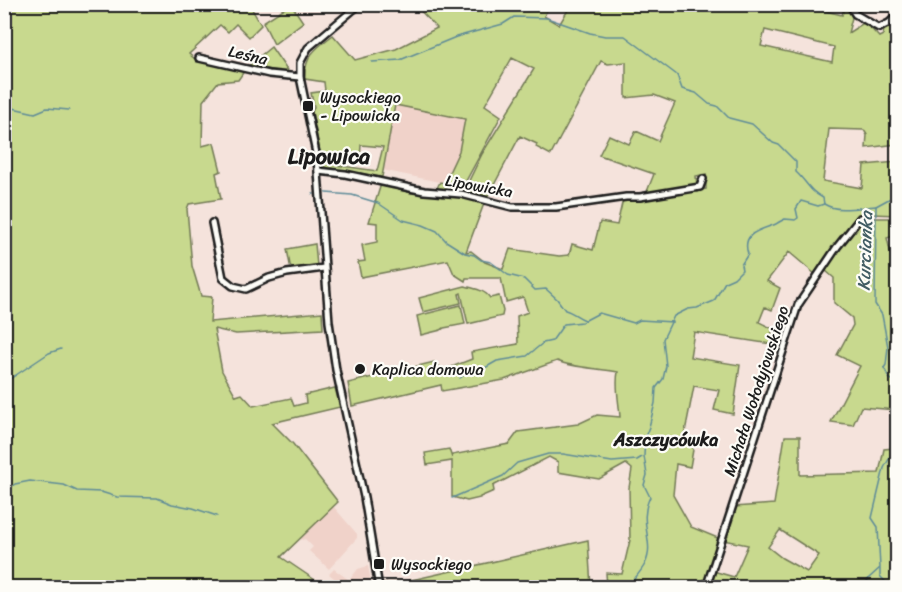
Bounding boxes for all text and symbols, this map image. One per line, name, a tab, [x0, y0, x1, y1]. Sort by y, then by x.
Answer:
street label: Leśna	[225, 36, 272, 74]
place label: Wysockiego - Lipowicka	[320, 83, 401, 130]
marker: Wysockiego - Lipowicka	[301, 99, 315, 113]
district label: Lipowica	[288, 137, 370, 176]
street label: Lipowicka	[443, 166, 515, 206]
water label: Kurcianka	[848, 209, 882, 291]
street label: Michała Wołodyjowskiego	[715, 302, 797, 480]
place label: Kaplica domowa	[372, 355, 483, 384]
marker: Kaplica domowa	[353, 362, 367, 376]
district label: Aszczycówka	[613, 424, 718, 456]
place label: Wysockiego	[391, 550, 472, 579]
marker: Wysockiego	[372, 557, 386, 571]

